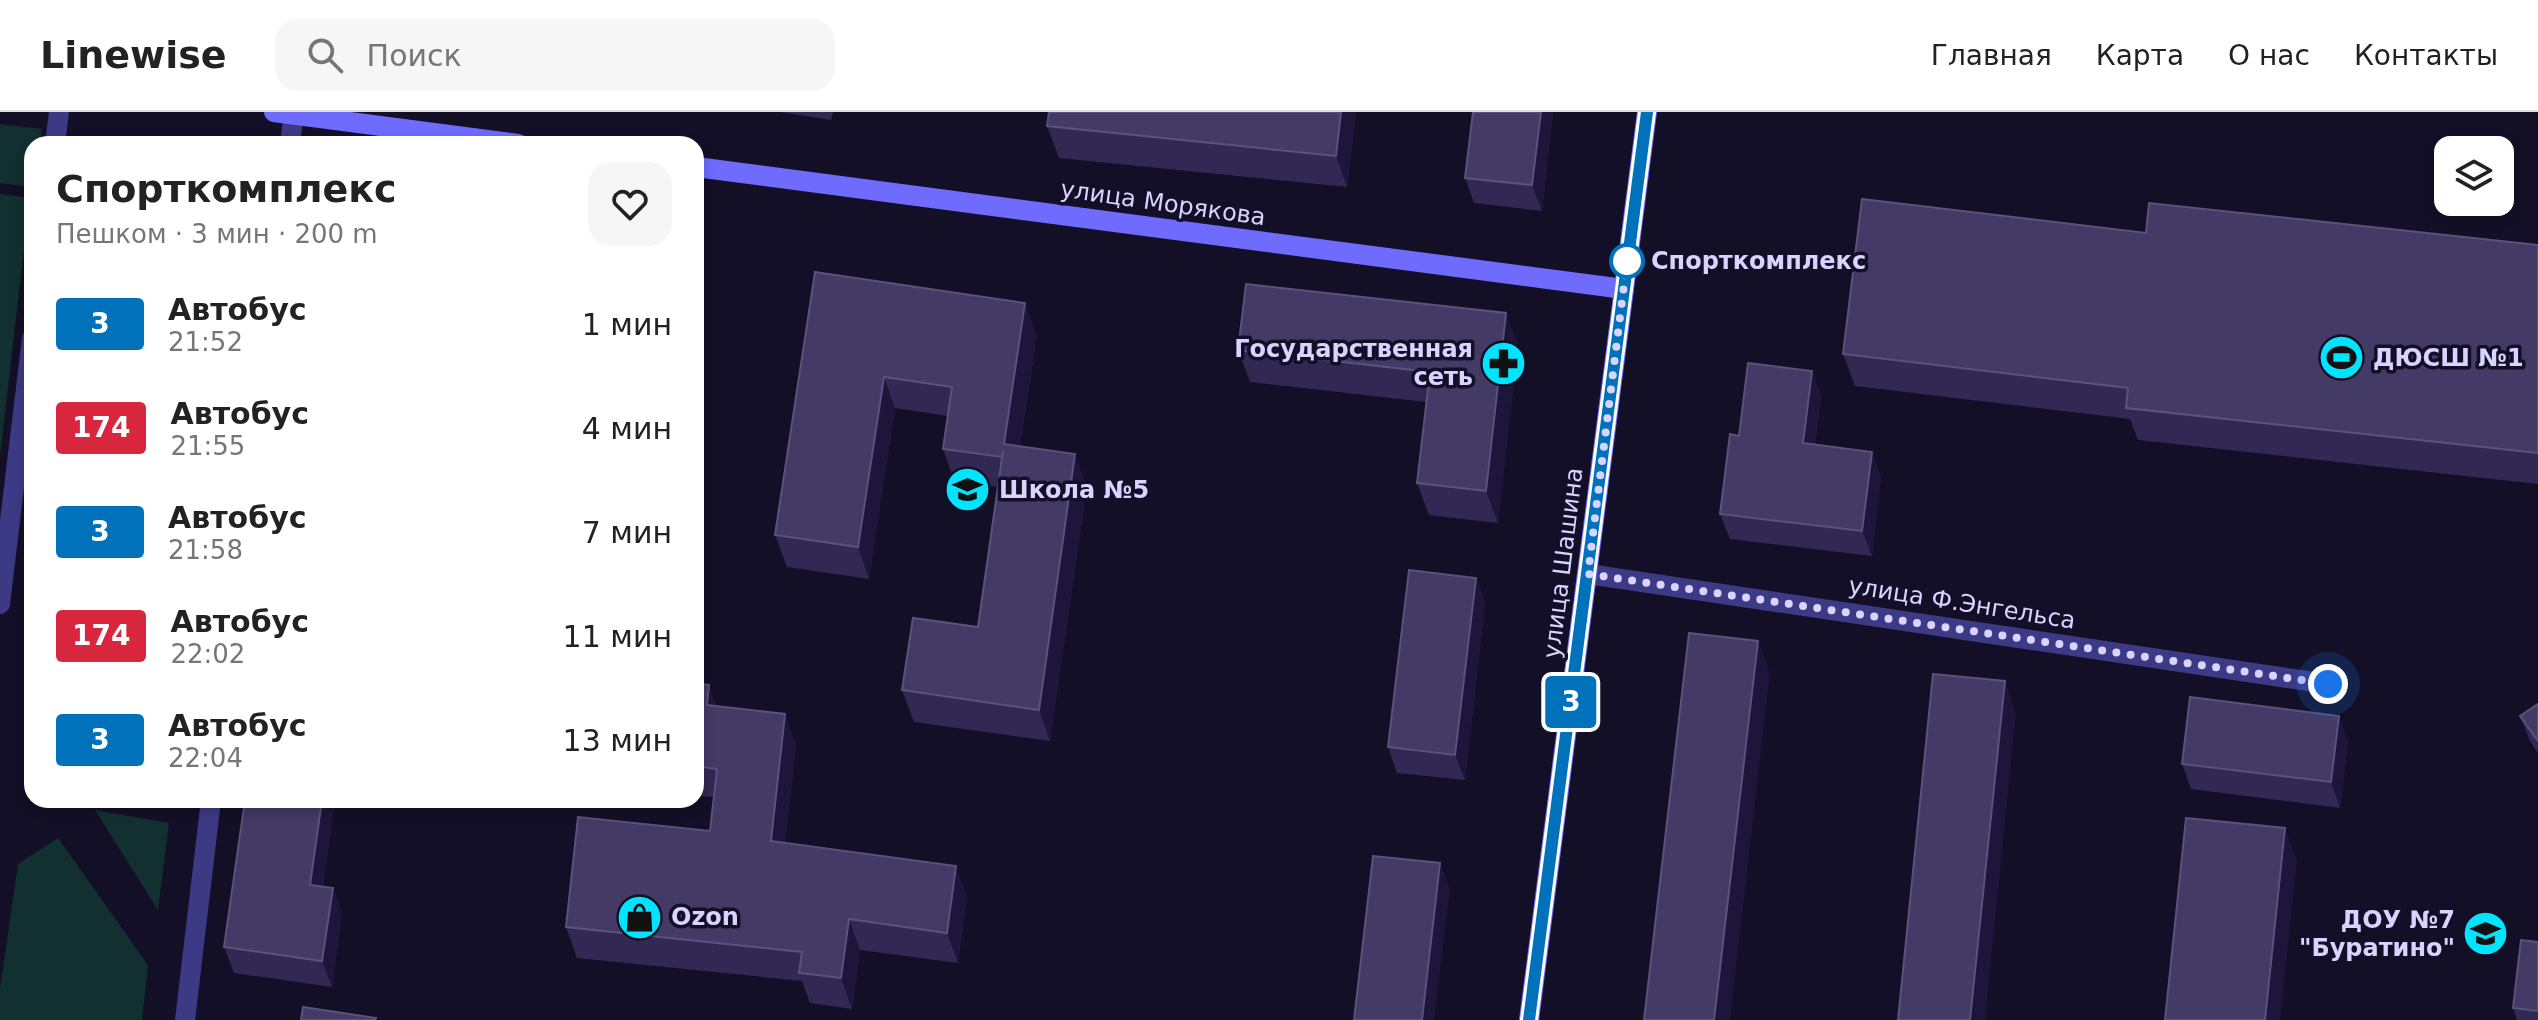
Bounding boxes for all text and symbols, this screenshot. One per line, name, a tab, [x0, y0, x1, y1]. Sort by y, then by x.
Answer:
search box	[275, 19, 835, 91]
text: Linewise	[40, 33, 227, 77]
icon: search	[303, 33, 347, 77]
text: Поиск	[367, 38, 462, 73]
text: Главная	[1931, 39, 2052, 72]
text: Карта	[2096, 39, 2184, 72]
text: О нас	[2228, 39, 2310, 72]
text: Контакты	[2354, 39, 2498, 72]
map controls	[2434, 136, 2514, 216]
button: layers	[2434, 136, 2514, 216]
button: heart	[588, 162, 672, 246]
text: Спорткомплекс	[56, 167, 397, 211]
street label: улица Морякова	[1059, 175, 1267, 231]
text: Пешком · 3 мин · 200 m	[56, 219, 378, 249]
marker: Спорткомплекс	[1610, 244, 1644, 278]
place label: Спорткомплекс	[1651, 247, 1866, 275]
text: Автобус	[168, 292, 307, 327]
text: 3	[90, 307, 110, 340]
text: 1 мин	[582, 307, 672, 342]
text: 21:52	[168, 327, 243, 357]
sports icon: ДЮСШ №1	[2318, 334, 2366, 382]
place label: Государственная сеть	[1234, 335, 1473, 391]
pharmacy icon: Государственная сеть	[1480, 339, 1528, 387]
place label: ДЮСШ №1	[2373, 344, 2524, 372]
text: Автобус	[170, 396, 309, 431]
text: 174	[72, 411, 130, 444]
text: 4 мин	[582, 411, 672, 446]
text: 21:55	[170, 431, 245, 461]
school or university icon: Школа №5	[944, 466, 992, 514]
street label: улица Шашина	[1537, 466, 1589, 660]
place label: Школа №5	[999, 476, 1149, 504]
text: Автобус	[168, 500, 307, 535]
text: 3	[90, 515, 110, 548]
text: 7 мин	[582, 515, 672, 550]
text: 21:58	[168, 535, 243, 565]
street label: улица Ф.Энгельса	[1847, 571, 2077, 635]
text: Автобус	[170, 604, 309, 639]
text: 174	[72, 619, 130, 652]
text: 11 мин	[563, 619, 672, 654]
text: 22:02	[170, 639, 245, 669]
your location	[2308, 664, 2348, 704]
line badge: 3	[1545, 676, 1597, 728]
text: 3	[1561, 685, 1581, 718]
text: Автобус	[168, 708, 307, 743]
text: 3	[90, 723, 110, 756]
text: 13 мин	[563, 723, 672, 758]
text: 22:04	[168, 743, 243, 773]
shop icon: Ozon	[616, 893, 664, 941]
place label: Ozon	[671, 903, 739, 931]
place label: ДОУ №7 "Буратино"	[2299, 906, 2455, 962]
school or university icon: ДОУ №7 "Буратино"	[2462, 910, 2510, 958]

